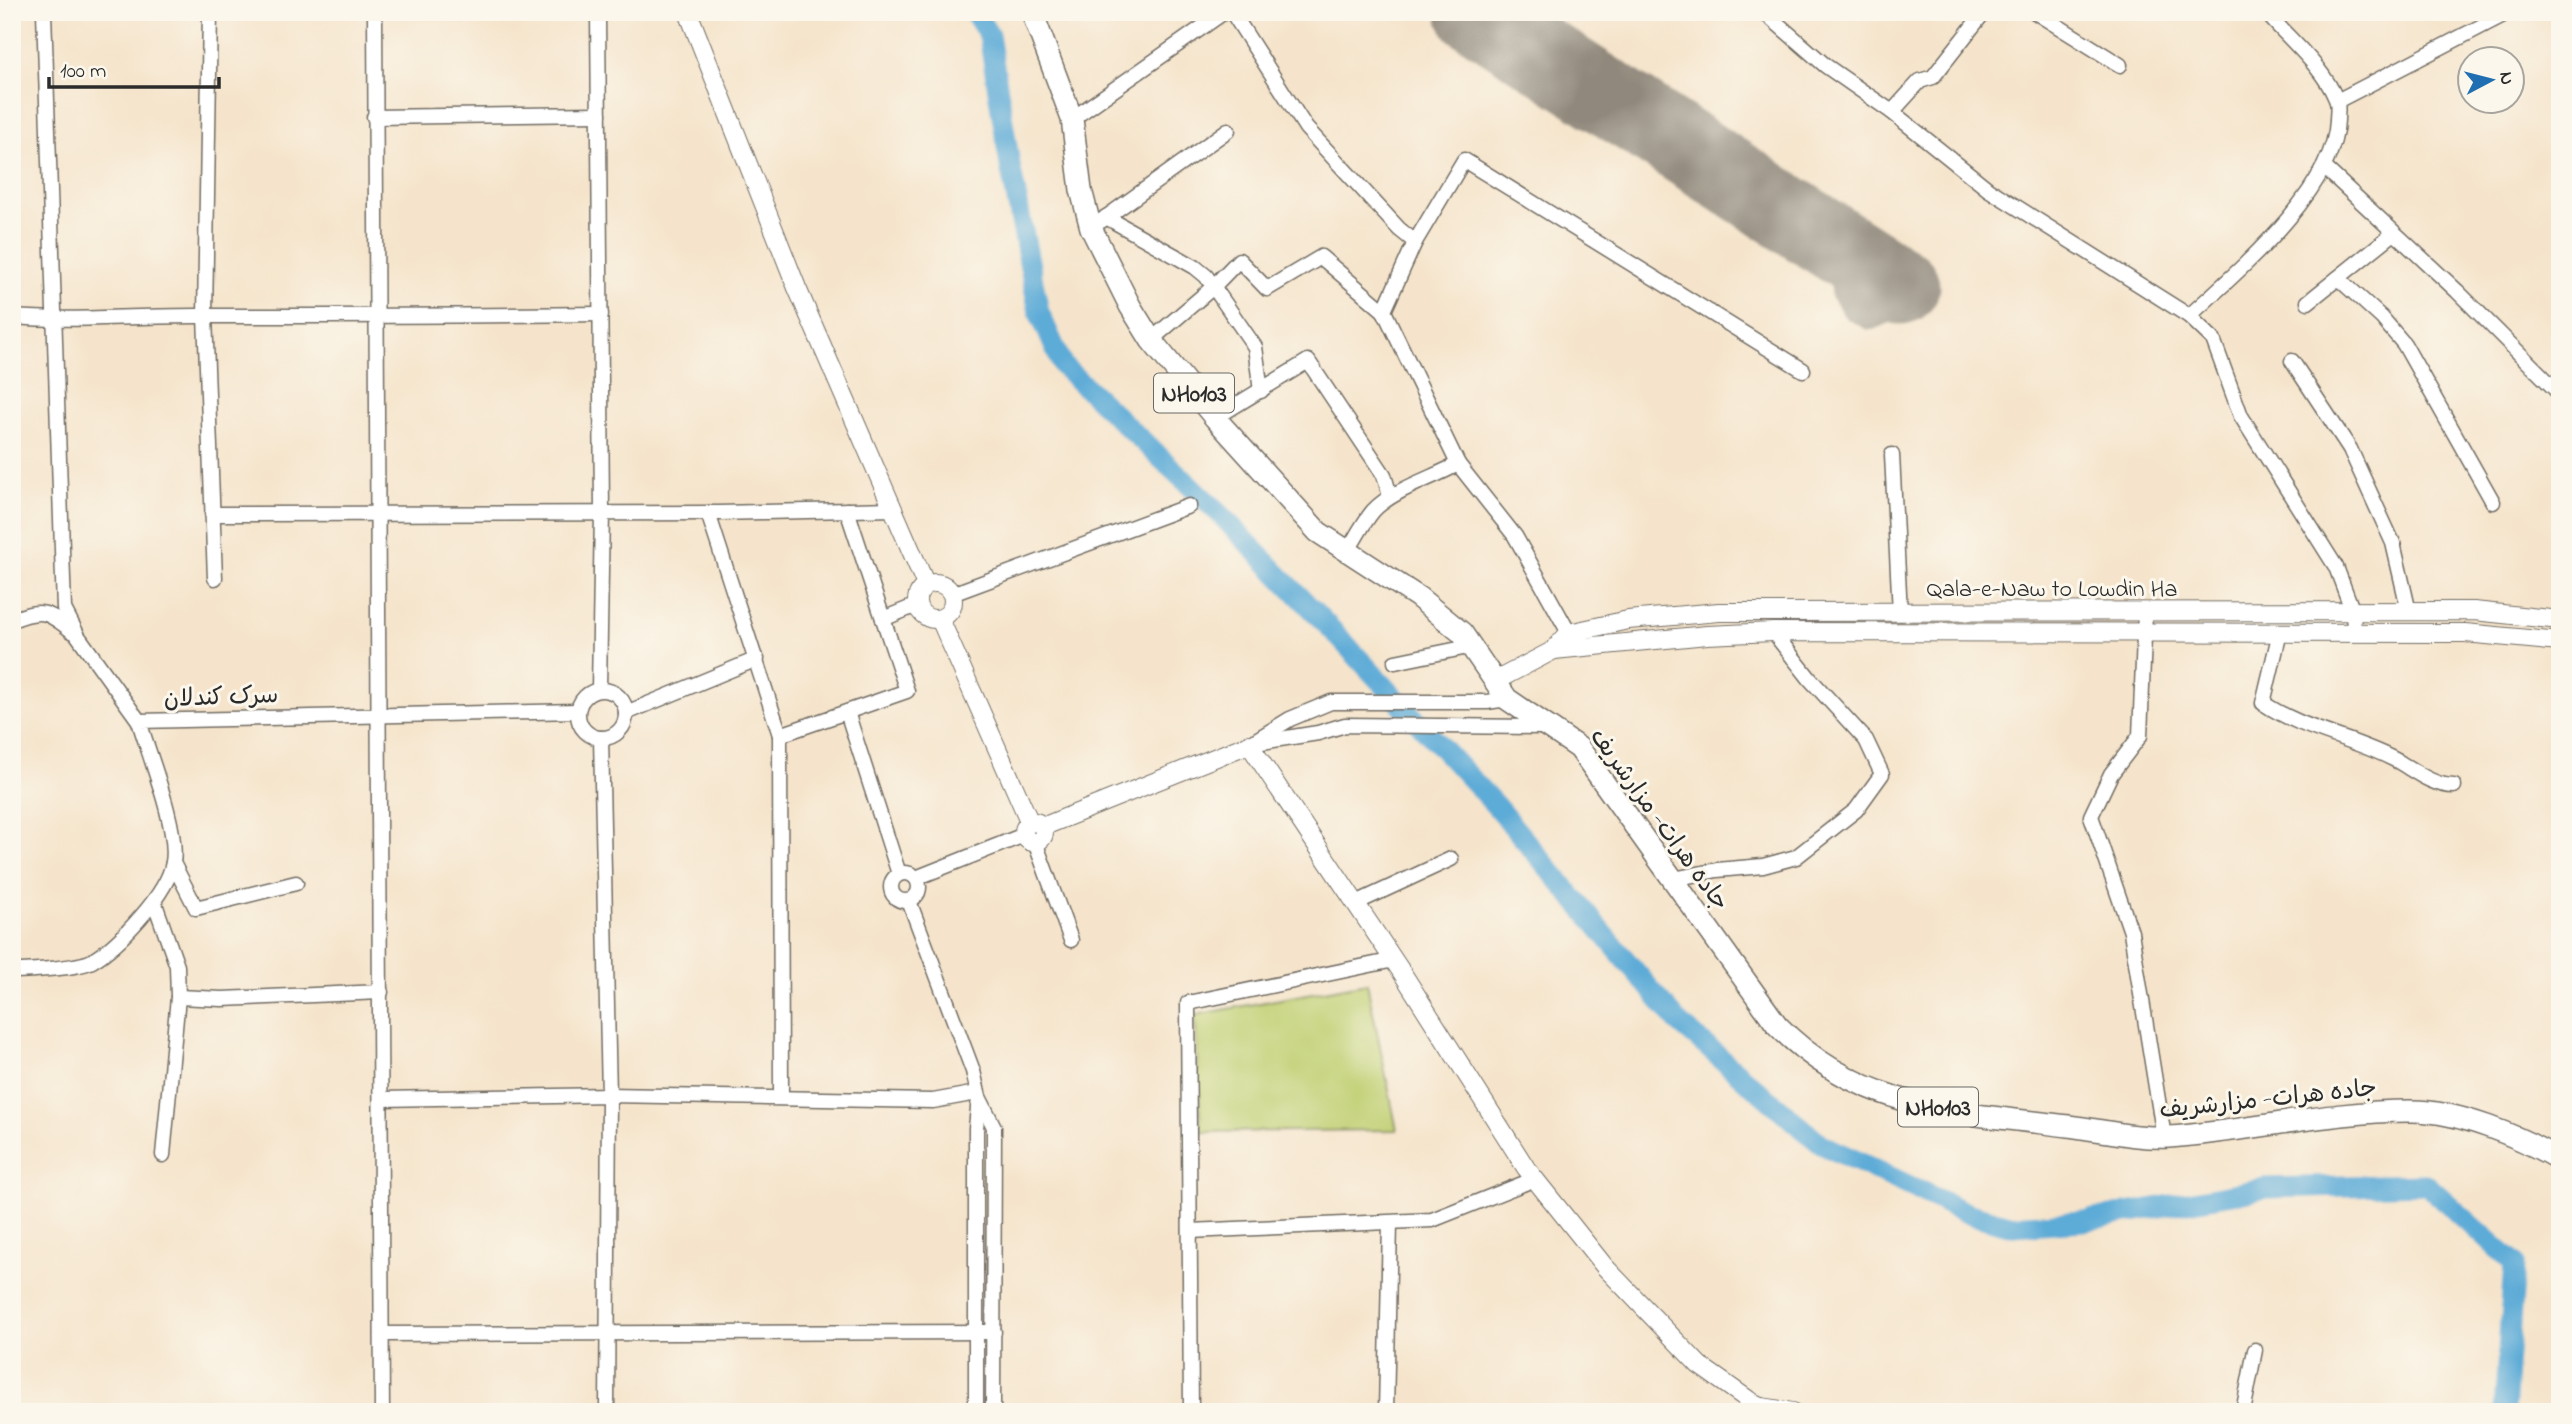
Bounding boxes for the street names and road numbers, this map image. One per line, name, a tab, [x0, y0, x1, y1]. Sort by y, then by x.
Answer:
road number: NH0103	[1154, 374, 1234, 412]
street label: Qala-e-Naw to Lowdin Ha	[1927, 573, 2178, 608]
street label: سرک کندلان	[163, 679, 279, 718]
street label: جاده هرات- مزارشریف	[1580, 722, 1736, 919]
street label: جاده هرات- مزارشریف	[2158, 1072, 2379, 1129]
road number: NH0103	[1898, 1088, 1978, 1126]

